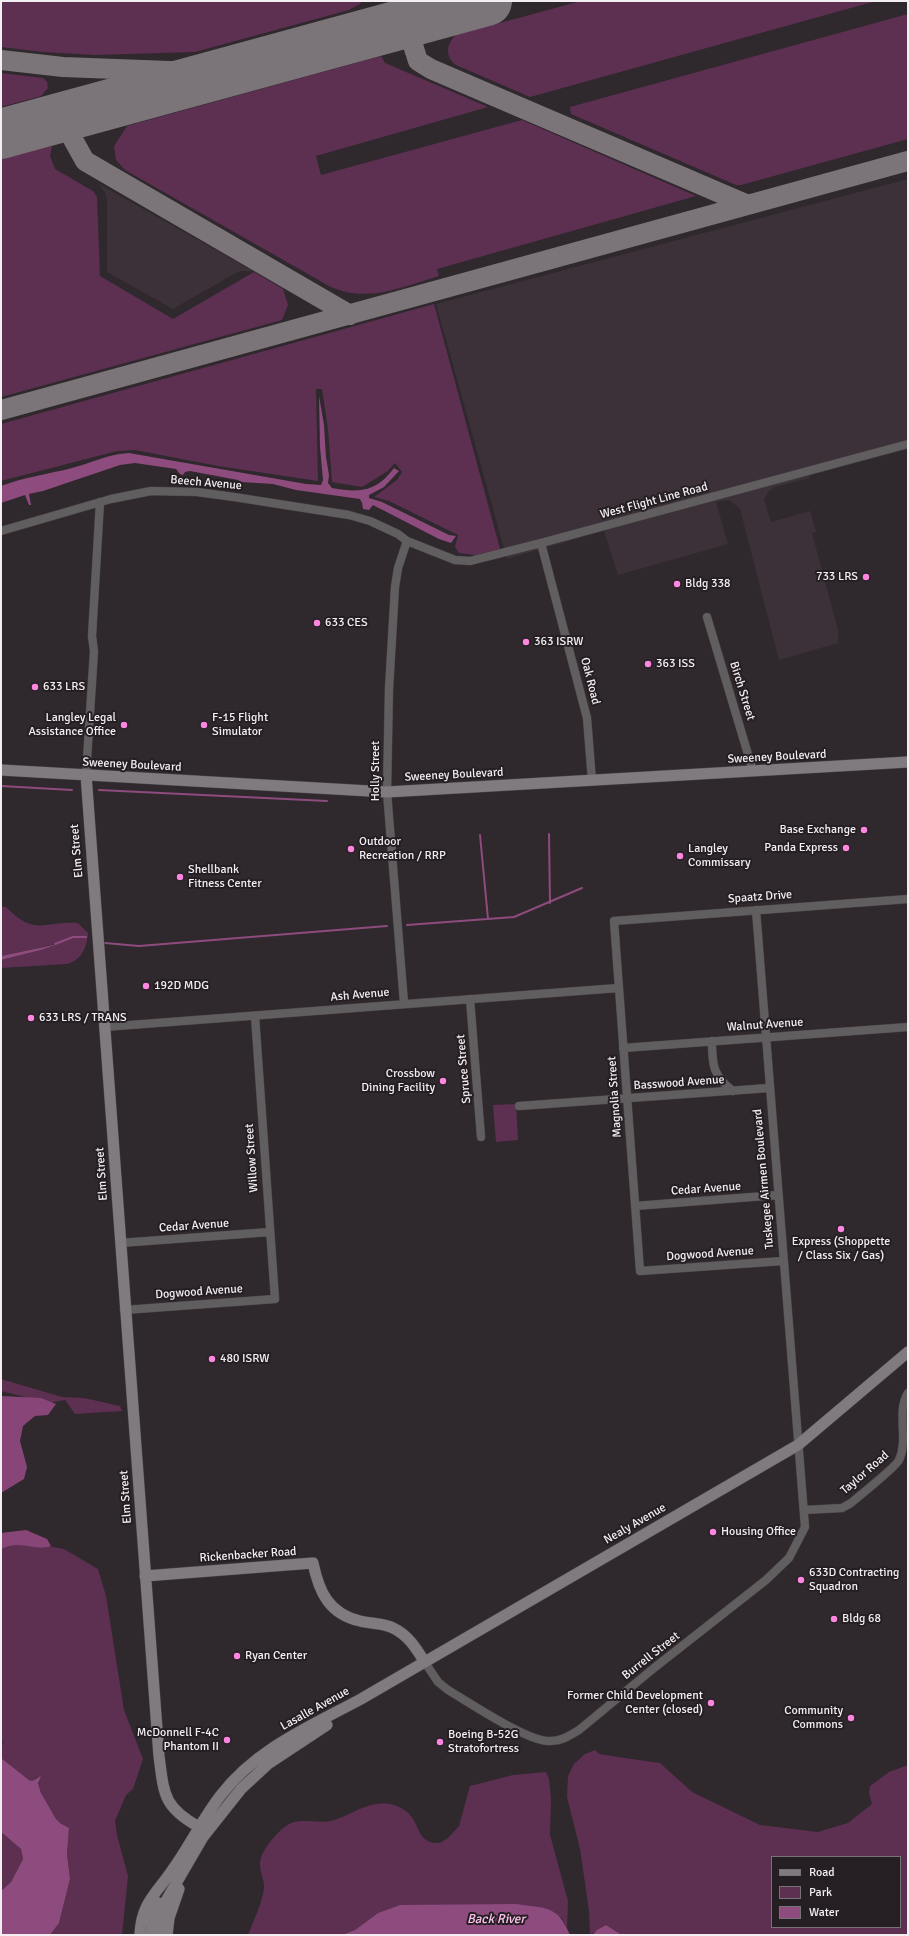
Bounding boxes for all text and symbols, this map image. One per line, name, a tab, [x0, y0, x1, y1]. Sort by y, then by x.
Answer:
street label: Beech Avenue	[170, 473, 242, 493]
street label: West Flight Line Road	[599, 480, 709, 522]
place label: 733 LRS	[816, 570, 858, 584]
marker: 733 LRS	[861, 572, 871, 582]
place label: Bldg 338	[685, 577, 730, 591]
marker: Bldg 338	[672, 579, 682, 589]
place label: 633 CES	[325, 616, 368, 630]
marker: 633 CES	[312, 618, 322, 628]
place label: 363 ISRW	[534, 635, 584, 649]
marker: 363 ISRW	[521, 637, 531, 647]
street label: Oak Road	[577, 656, 603, 706]
place label: 363 ISS	[656, 657, 695, 671]
marker: 363 ISS	[643, 659, 653, 669]
street label: Birch Street	[726, 660, 758, 722]
place label: 633 LRS	[43, 680, 85, 694]
marker: 633 LRS	[30, 682, 40, 692]
place label: Langley Legal Assistance Office	[28, 711, 116, 739]
place label: F-15 Flight Simulator	[212, 711, 268, 739]
marker: Langley Legal Assistance Office	[119, 720, 129, 730]
marker: F-15 Flight Simulator	[199, 720, 209, 730]
street label: Holly Street	[369, 741, 383, 801]
street label: Sweeney Boulevard	[727, 747, 827, 767]
street label: Sweeney Boulevard	[82, 755, 182, 775]
street label: Sweeney Boulevard	[404, 765, 504, 785]
place label: Base Exchange	[780, 823, 856, 837]
street label: Elm Street	[67, 824, 87, 878]
marker: Base Exchange	[859, 825, 869, 835]
place label: Outdoor Recreation / RRP	[359, 835, 446, 863]
place label: Panda Express	[764, 841, 838, 855]
place label: Langley Commissary	[688, 842, 751, 870]
marker: Panda Express	[841, 843, 851, 853]
marker: Outdoor Recreation / RRP	[346, 844, 356, 854]
marker: Langley Commissary	[675, 851, 685, 861]
place label: Shellbank Fitness Center	[188, 863, 262, 891]
marker: Shellbank Fitness Center	[175, 872, 185, 882]
street label: Spaatz Drive	[727, 888, 793, 906]
place label: 192D MDG	[154, 979, 209, 993]
marker: 192D MDG	[141, 981, 151, 991]
street label: Ash Avenue	[330, 985, 390, 1005]
place label: 633 LRS / TRANS	[39, 1011, 127, 1025]
marker: 633 LRS / TRANS	[26, 1013, 36, 1023]
street label: Walnut Avenue	[726, 1015, 804, 1035]
street label: Spruce Street	[454, 1034, 474, 1104]
street label: Magnolia Street	[605, 1056, 625, 1138]
place label: Crossbow Dining Facility	[361, 1067, 435, 1095]
street label: Basswood Avenue	[633, 1073, 725, 1093]
marker: Crossbow Dining Facility	[438, 1076, 448, 1086]
street label: Tuskegee Airmen Boulevard	[751, 1108, 777, 1250]
street label: Willow Street	[242, 1123, 262, 1193]
street label: Elm Street	[93, 1147, 111, 1201]
street label: Cedar Avenue	[670, 1179, 742, 1199]
street label: Cedar Avenue	[158, 1216, 230, 1236]
marker: Express (Shoppette / Class Six / Gas)	[836, 1224, 846, 1234]
place label: Express (Shoppette / Class Six / Gas)	[792, 1235, 890, 1263]
street label: Dogwood Avenue	[666, 1244, 754, 1264]
street label: Dogwood Avenue	[155, 1282, 243, 1302]
place label: 480 ISRW	[220, 1352, 270, 1366]
marker: 480 ISRW	[207, 1354, 217, 1364]
street label: Taylor Road	[838, 1448, 892, 1498]
street label: Elm Street	[117, 1470, 135, 1524]
street label: Nealy Avenue	[601, 1500, 669, 1548]
place label: Housing Office	[721, 1525, 796, 1539]
marker: Housing Office	[708, 1527, 718, 1537]
street label: Rickenbacker Road	[199, 1544, 297, 1566]
place label: 633D Contracting Squadron	[809, 1566, 899, 1594]
marker: 633D Contracting Squadron	[796, 1575, 806, 1585]
place label: Bldg 68	[842, 1612, 881, 1626]
marker: Bldg 68	[829, 1614, 839, 1624]
street label: Burrell Street	[619, 1629, 683, 1683]
place label: Ryan Center	[245, 1649, 307, 1663]
marker: Ryan Center	[232, 1651, 242, 1661]
street label: Lasalle Avenue	[278, 1684, 352, 1734]
place label: Former Child Development Center (closed)	[567, 1689, 703, 1717]
marker: Former Child Development Center (closed)	[706, 1698, 716, 1708]
place label: Community Commons	[784, 1704, 843, 1732]
marker: Community Commons	[846, 1713, 856, 1723]
place label: McDonnell F-4C Phantom II	[137, 1726, 219, 1754]
place label: Boeing B-52G Stratofortress	[448, 1728, 519, 1756]
marker: McDonnell F-4C Phantom II	[222, 1735, 232, 1745]
marker: Boeing B-52G Stratofortress	[435, 1737, 445, 1747]
legend	[771, 1856, 901, 1928]
text: Road	[809, 1865, 835, 1880]
text: Park	[809, 1885, 832, 1900]
text: Water	[809, 1905, 839, 1920]
water label: Back River	[467, 1912, 525, 1928]

